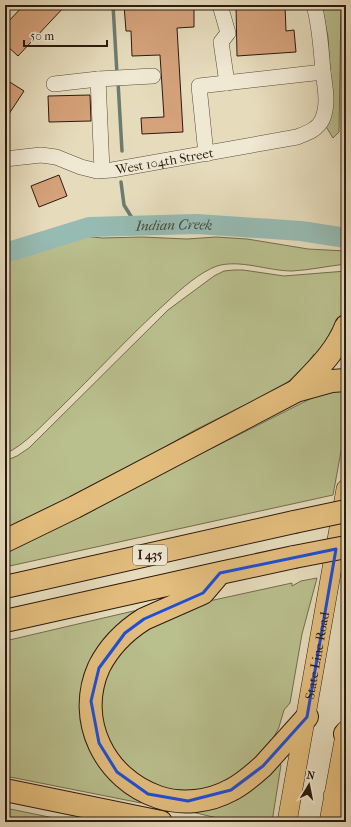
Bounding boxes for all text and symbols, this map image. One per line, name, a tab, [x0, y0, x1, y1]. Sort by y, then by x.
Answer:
scale bar	[24, 22, 107, 48]
text: 50 m	[30, 29, 54, 43]
street label: West 104th Street	[113, 145, 215, 177]
water label: Indian Creek	[134, 216, 213, 235]
road number: I 435	[133, 545, 167, 565]
street label: State Line Road	[302, 610, 332, 701]
north arrow	[289, 765, 329, 805]
text: N	[305, 769, 317, 783]

